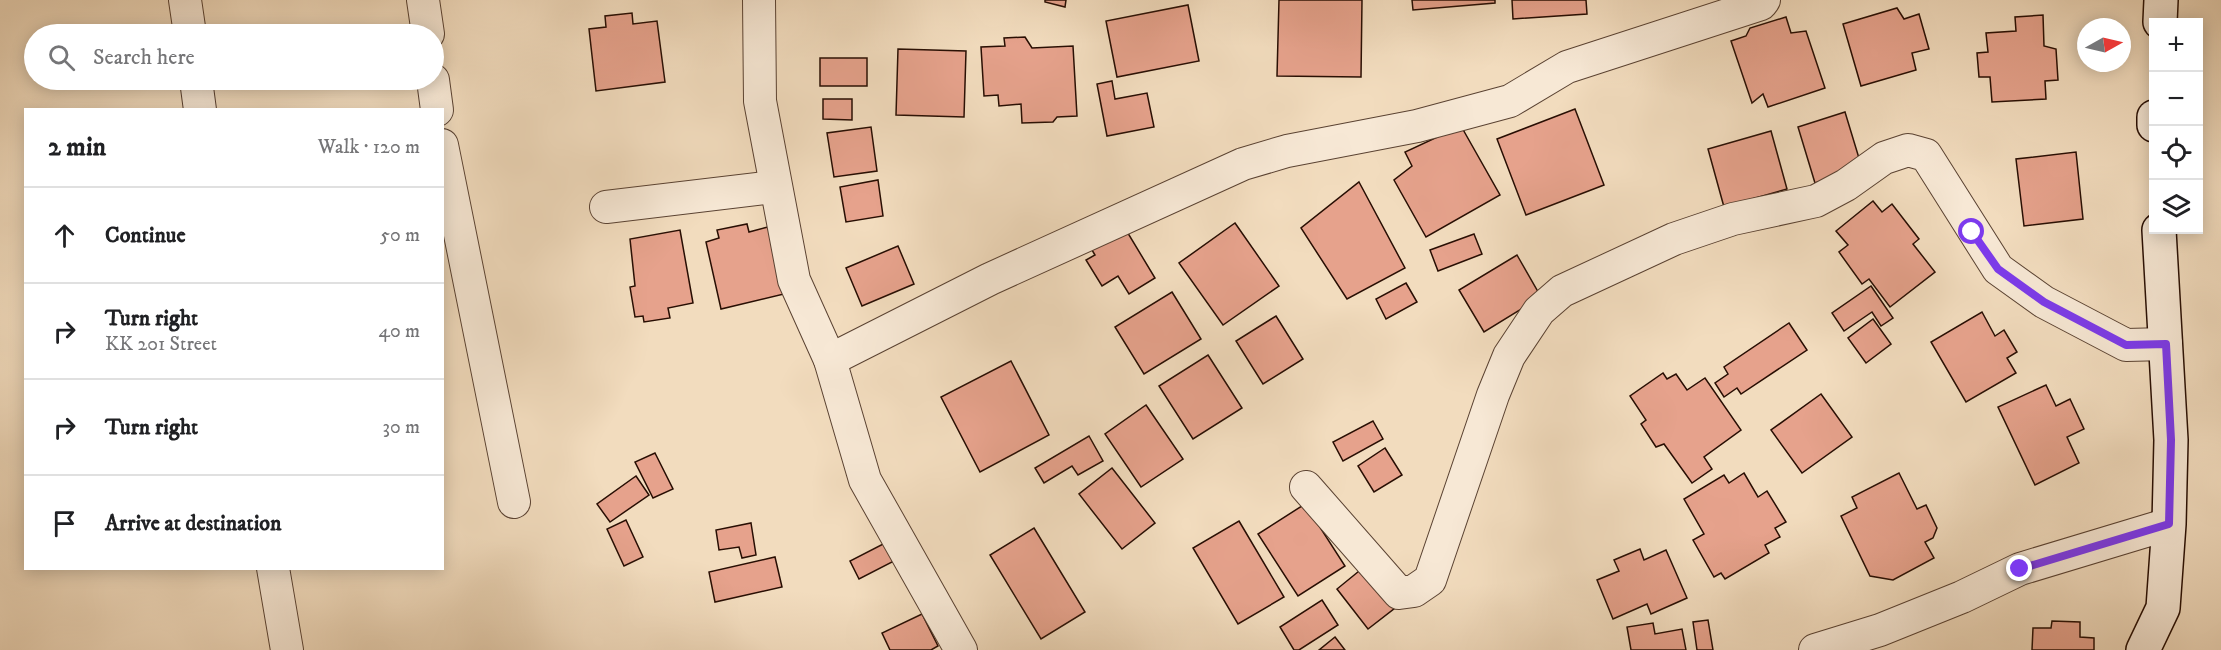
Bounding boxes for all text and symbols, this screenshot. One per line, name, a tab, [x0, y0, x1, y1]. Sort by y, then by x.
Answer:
north arrow	[2077, 18, 2131, 72]
map controls	[2149, 18, 2203, 234]
button: +	[2149, 18, 2203, 72]
search box	[24, 24, 444, 90]
icon: search	[45, 41, 78, 74]
text: Search here	[93, 44, 195, 71]
button: −	[2149, 72, 2203, 126]
button: locate	[2149, 126, 2203, 180]
text: 2 min	[48, 131, 106, 164]
text: Walk · 120 m	[318, 135, 420, 160]
button: layers	[2149, 180, 2203, 234]
route start	[1958, 218, 1984, 244]
icon: ahead	[48, 219, 81, 252]
text: Continue	[105, 222, 186, 249]
text: 50 m	[380, 223, 420, 248]
text: Turn right	[105, 305, 198, 332]
icon: right	[48, 315, 81, 348]
text: 40 m	[378, 319, 420, 344]
text: KK 201 Street	[105, 332, 217, 357]
icon: right	[48, 411, 81, 444]
text: Turn right	[105, 414, 198, 441]
text: 30 m	[382, 415, 420, 440]
icon: arrive	[48, 507, 81, 540]
text: Arrive at destination	[105, 510, 282, 537]
route end	[2006, 555, 2032, 581]

